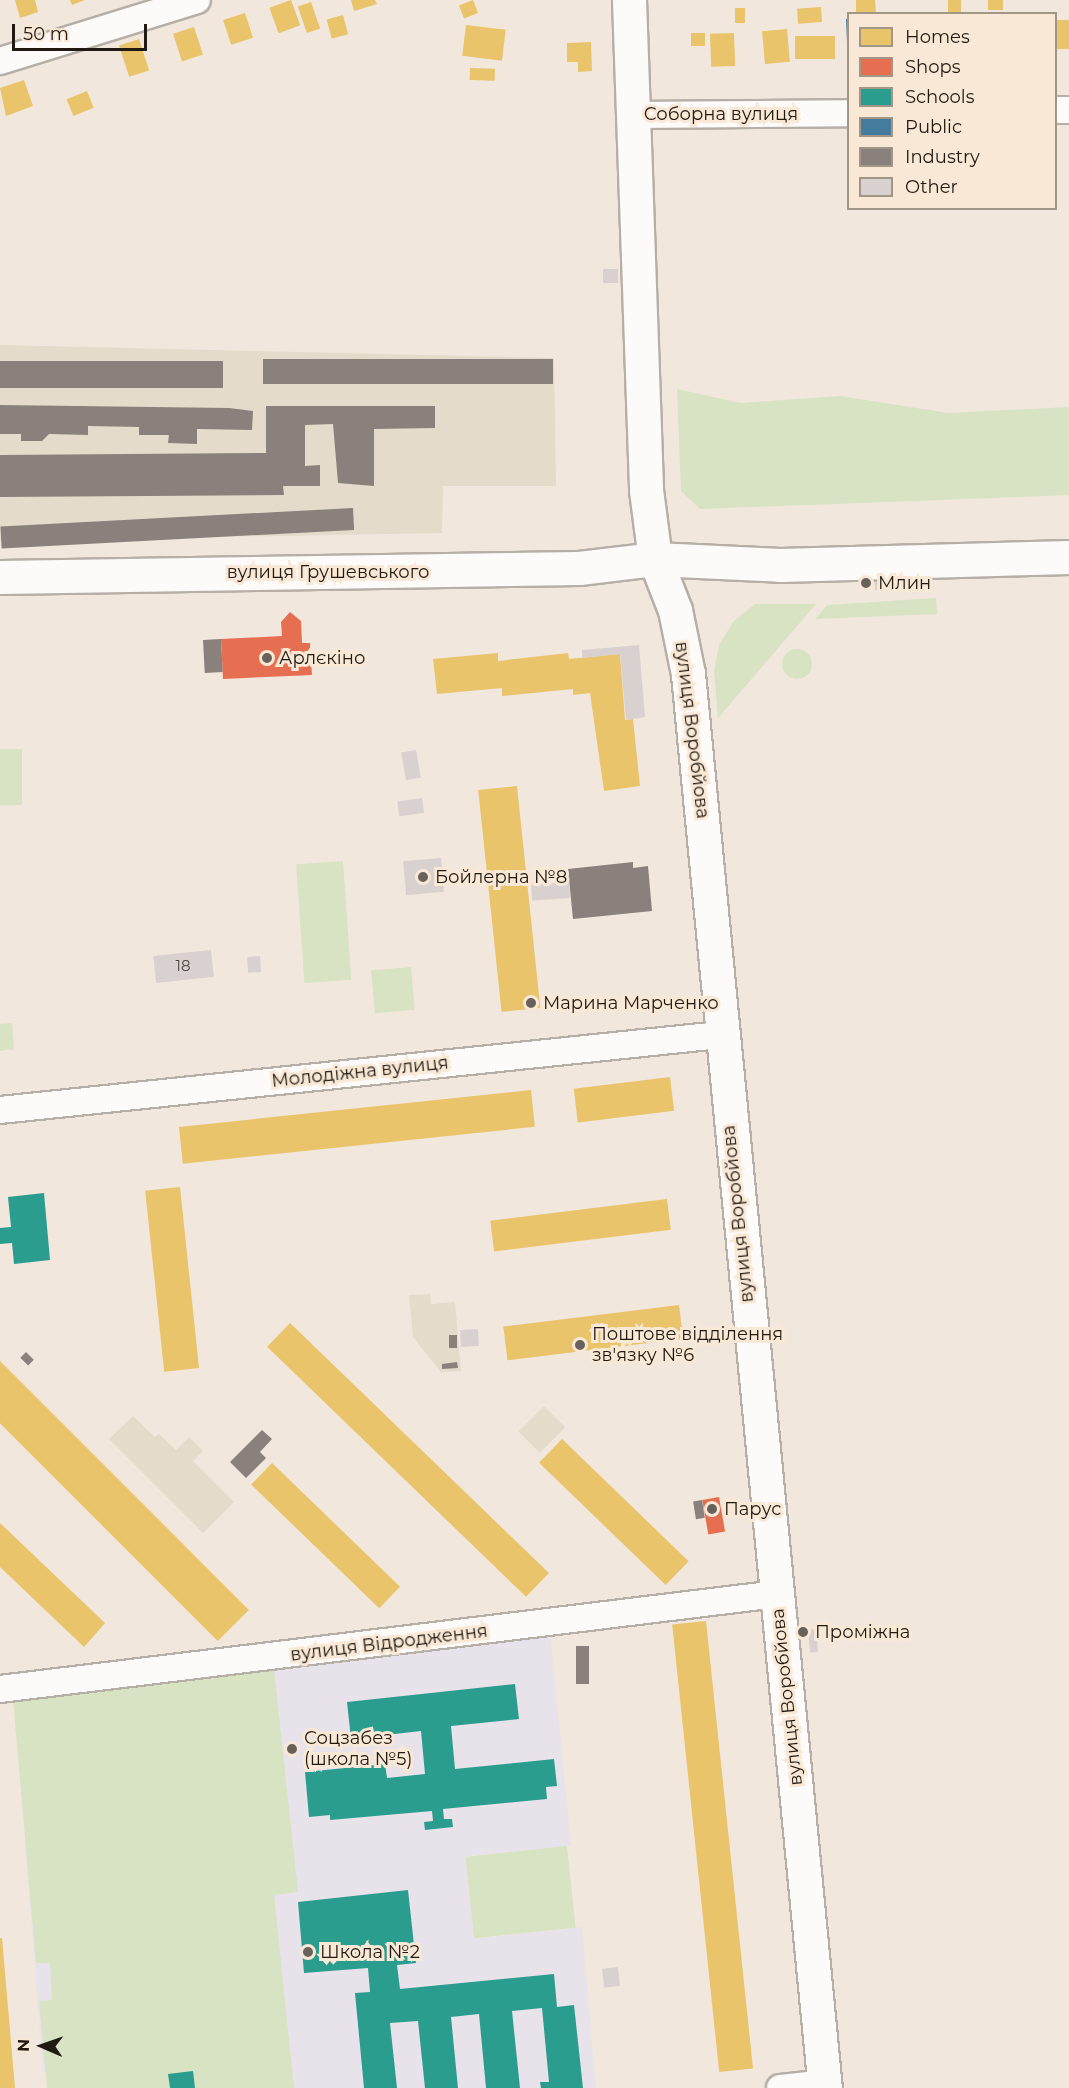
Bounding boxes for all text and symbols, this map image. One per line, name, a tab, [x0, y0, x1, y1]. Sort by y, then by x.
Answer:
scale bar	[15, 12, 150, 50]
legend	[847, 12, 1057, 210]
text: 50 m	[23, 23, 69, 45]
text: Homes	[905, 26, 970, 48]
text: Shops	[905, 56, 961, 78]
text: Schools	[905, 86, 974, 108]
street label: Соборна вулиця	[644, 103, 798, 125]
text: Public	[905, 116, 962, 138]
text: Industry	[905, 146, 980, 168]
text: Other	[905, 176, 958, 198]
street label: вулиця Грушевського	[227, 561, 429, 583]
place label: Млин	[878, 572, 931, 594]
marker: Млин	[859, 576, 873, 590]
street label: вулиця Воробйова	[670, 640, 714, 820]
place label: Арлєкіно	[279, 647, 365, 669]
marker: Арлєкіно	[260, 651, 274, 665]
place label: Бойлерна №8	[435, 866, 567, 888]
marker: Бойлерна №8	[416, 870, 430, 884]
house number: 18	[176, 957, 190, 975]
place label: Марина Марченко	[543, 992, 719, 1014]
marker: Марина Марченко	[524, 996, 538, 1010]
street label: Молодіжна вулиця	[270, 1052, 450, 1092]
street label: вулиця Воробйова	[718, 1124, 758, 1304]
place label: Поштове відділення зв'язку №6	[592, 1324, 783, 1366]
marker: Поштове відділення зв'язку №6	[573, 1338, 587, 1352]
place label: Парус	[724, 1498, 781, 1520]
marker: Парус	[705, 1502, 719, 1516]
street label: вулиця Воробйова	[767, 1607, 807, 1787]
street label: вулиця Відродження	[289, 1620, 489, 1666]
place label: Проміжна	[815, 1621, 910, 1643]
marker: Проміжна	[796, 1625, 810, 1639]
place label: Соцзабез (школа №5)	[304, 1728, 412, 1770]
marker: Соцзабез (школа №5)	[285, 1742, 299, 1756]
place label: Школа №2	[320, 1941, 420, 1963]
marker: Школа №2	[301, 1945, 315, 1959]
north arrow	[12, 2016, 72, 2076]
text: N	[14, 2039, 33, 2052]

